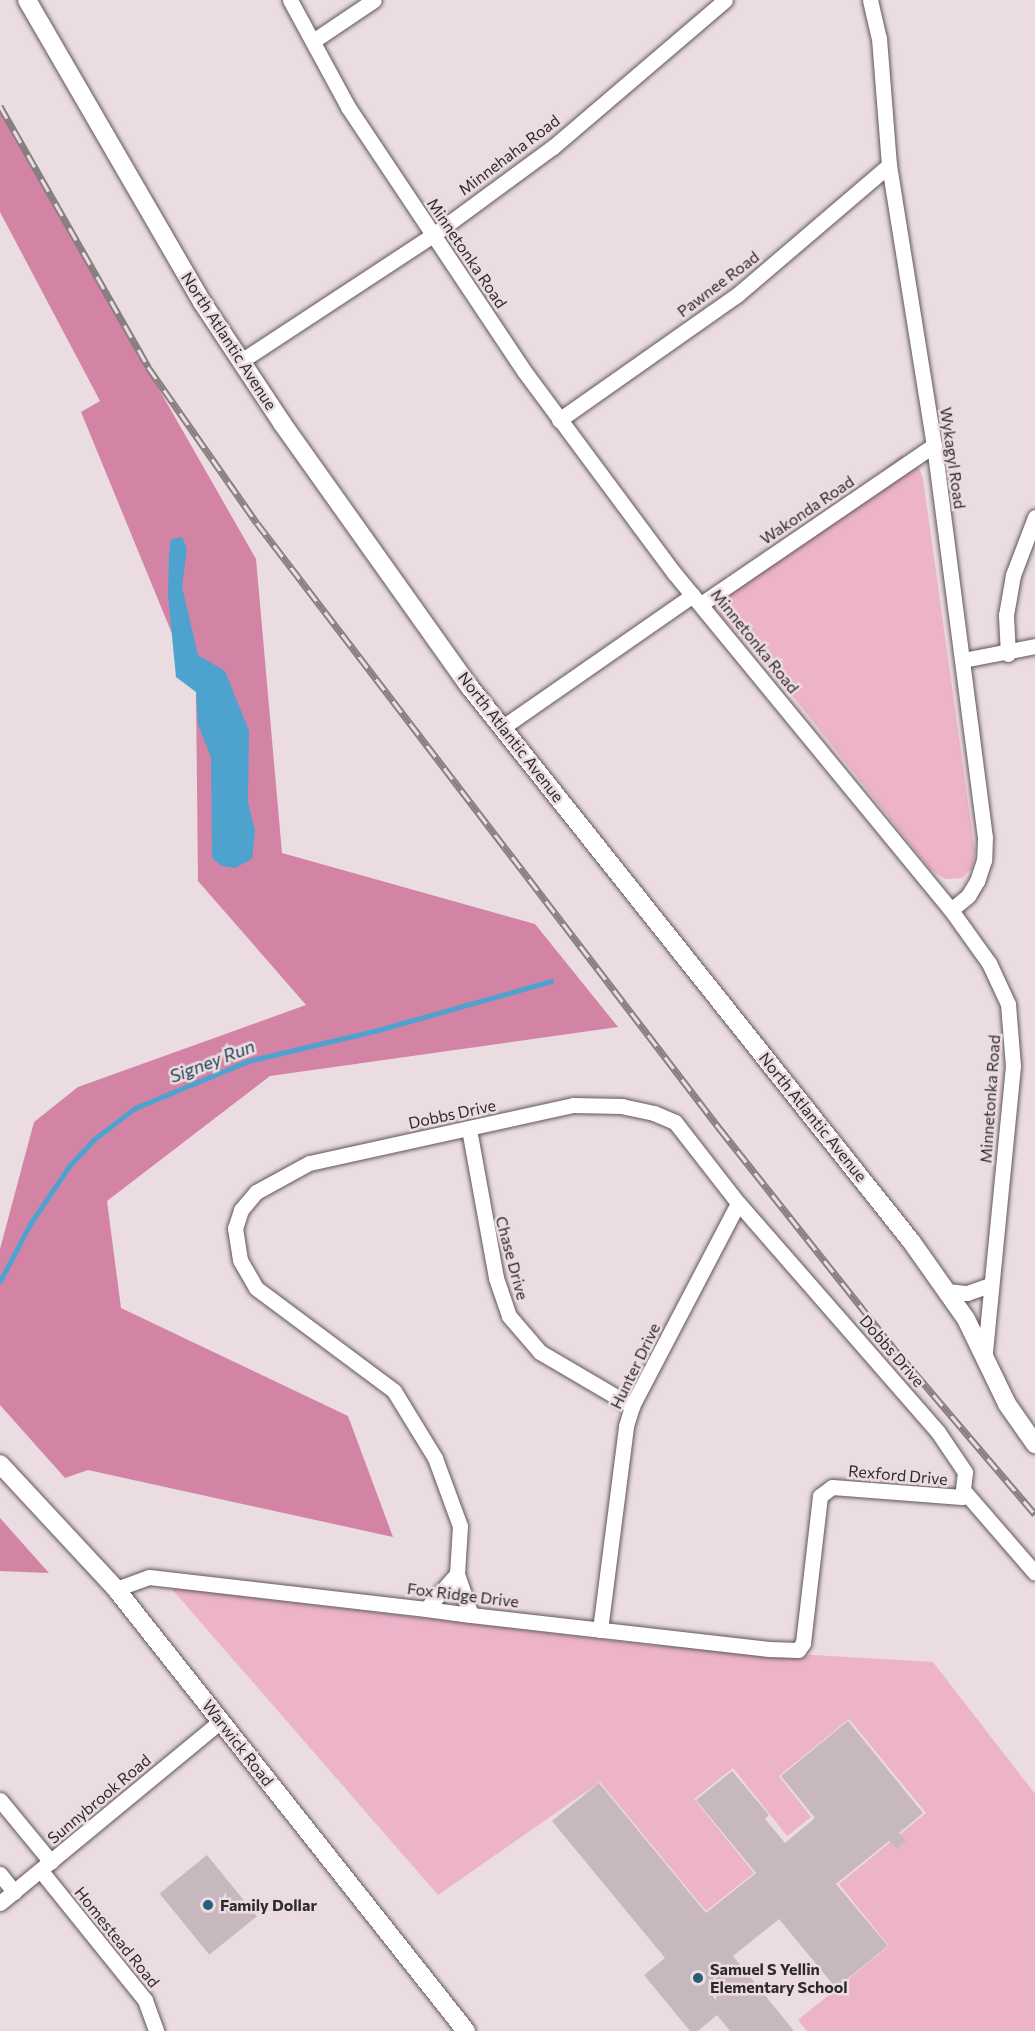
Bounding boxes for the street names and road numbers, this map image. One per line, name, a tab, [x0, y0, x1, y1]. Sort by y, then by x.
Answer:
street label: Minnehaha Road	[455, 111, 563, 199]
street label: Minnetonka Road	[423, 194, 511, 312]
street label: Pawnee Road	[673, 247, 763, 321]
street label: North Atlantic Avenue	[177, 269, 281, 413]
street label: Wykagyl Road	[936, 406, 970, 510]
street label: Wakonda Road	[756, 472, 858, 548]
street label: Minnetonka Road	[707, 585, 803, 697]
street label: North Atlantic Avenue	[454, 668, 568, 806]
street label: Minnetonka Road	[976, 1034, 1004, 1164]
street label: North Atlantic Avenue	[755, 1049, 871, 1185]
street label: Dobbs Drive	[406, 1095, 498, 1133]
street label: Chase Drive	[492, 1214, 532, 1302]
street label: Dobbs Drive	[856, 1311, 928, 1391]
street label: Hunter Drive	[606, 1320, 664, 1412]
street label: Rexford Drive	[847, 1461, 949, 1489]
street label: Fox Ridge Drive	[406, 1579, 520, 1611]
street label: Warwick Road	[198, 1696, 278, 1790]
street label: Sunnybrook Road	[44, 1750, 154, 1848]
street label: Homestead Road	[70, 1883, 164, 1991]

